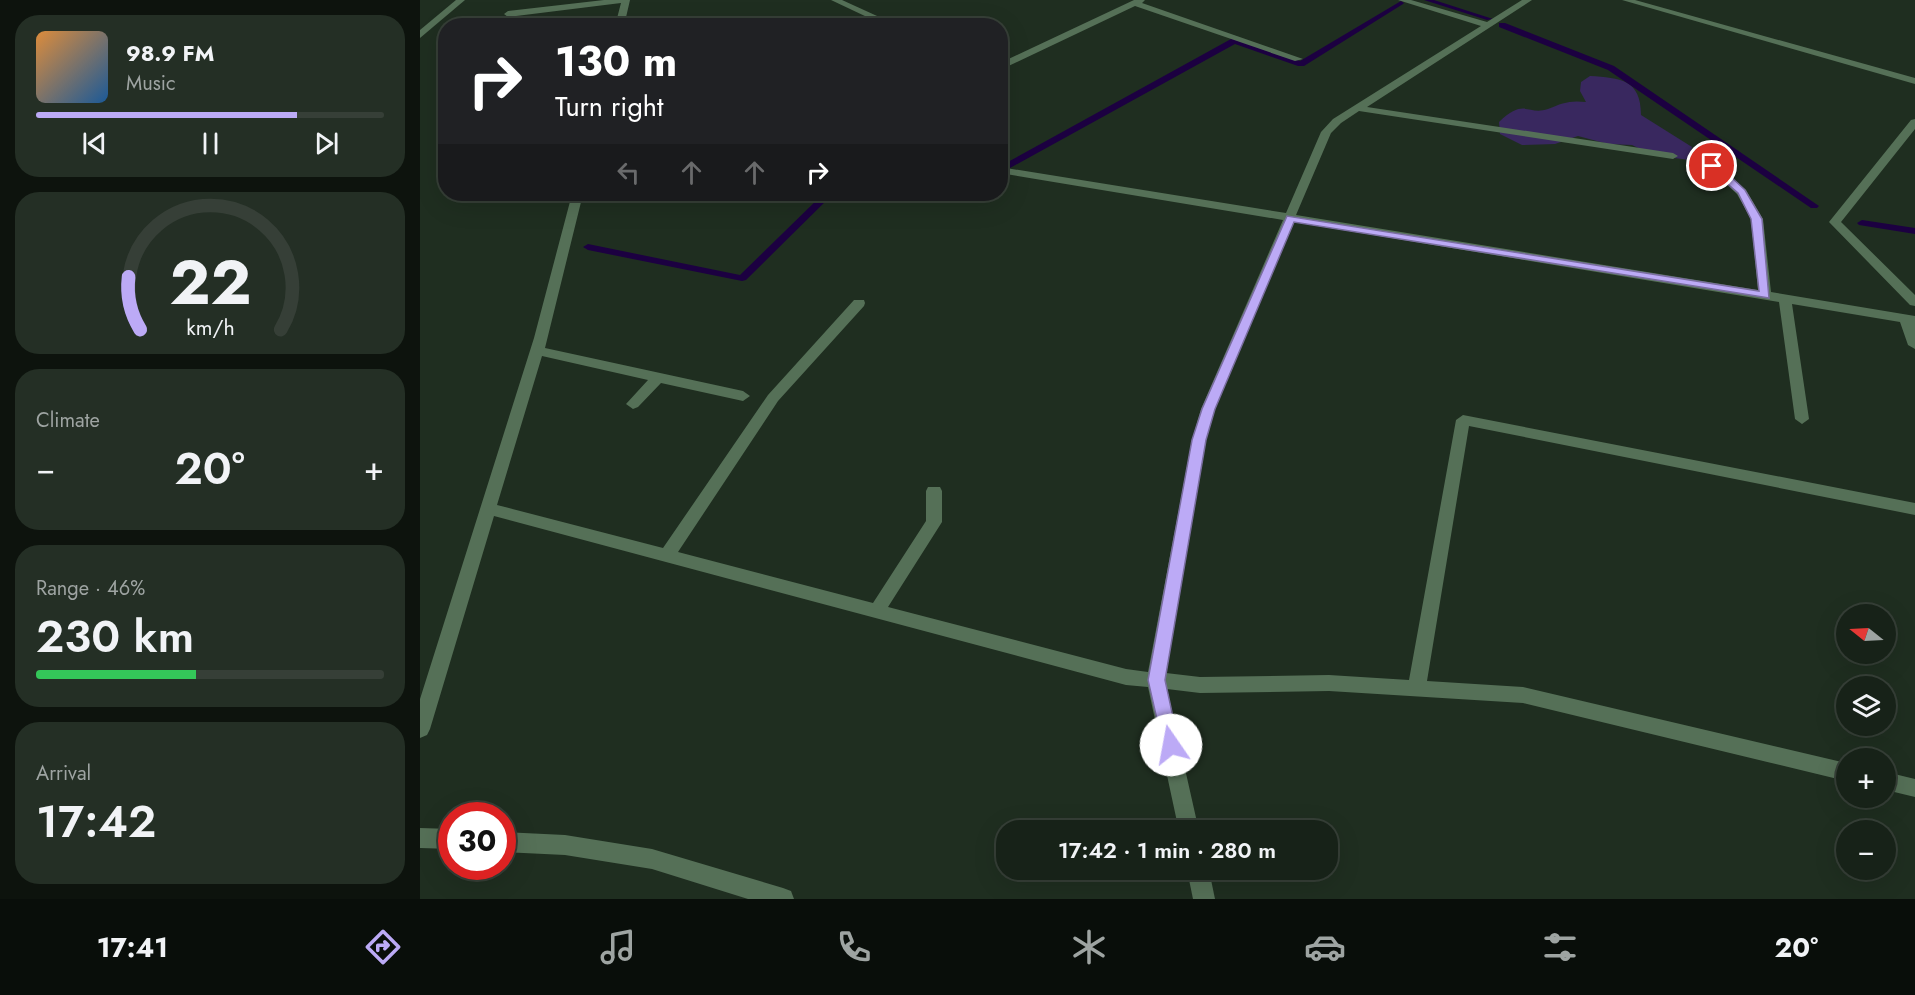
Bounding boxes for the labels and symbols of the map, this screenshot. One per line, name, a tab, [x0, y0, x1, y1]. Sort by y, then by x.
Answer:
pin	[1686, 140, 1737, 191]
north arrow	[1836, 604, 1896, 664]
position arrow	[1139, 713, 1203, 777]
speed limit sign: 30	[438, 802, 516, 880]

